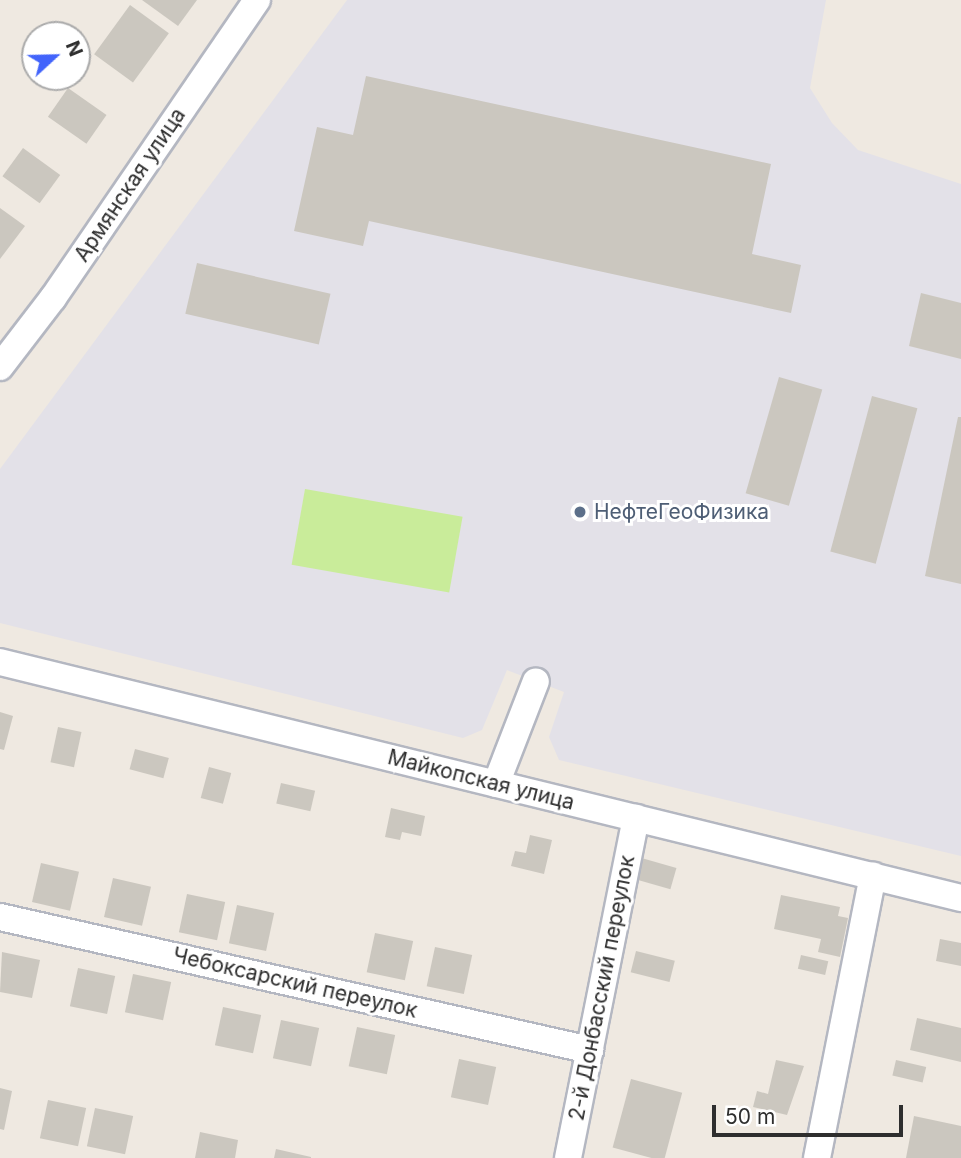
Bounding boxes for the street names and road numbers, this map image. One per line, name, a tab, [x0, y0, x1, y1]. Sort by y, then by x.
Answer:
street label: Армянская улица	[69, 103, 191, 267]
street label: Майкопская улица	[385, 745, 577, 815]
street label: 2-й Донбасский переулок	[564, 853, 640, 1123]
street label: Чебоксарский переулок	[170, 943, 420, 1023]

